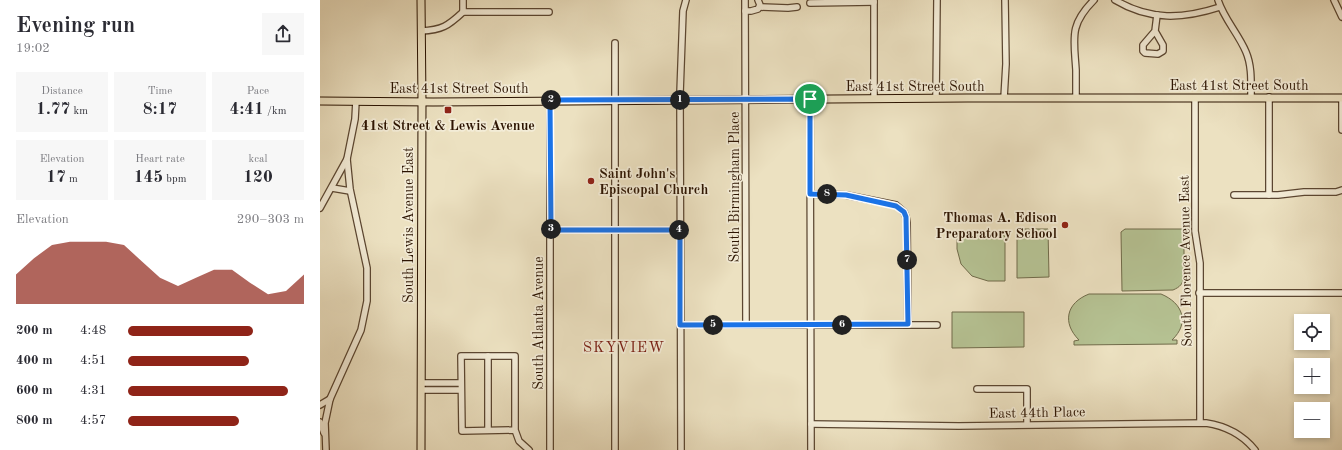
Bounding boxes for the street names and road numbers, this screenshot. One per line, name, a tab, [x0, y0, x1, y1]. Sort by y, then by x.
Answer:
street label: East 41st Street South	[1169, 79, 1309, 93]
street label: East 41st Street South	[845, 80, 985, 94]
street label: East 41st Street South	[389, 82, 529, 96]
street label: South Birmingham Place	[728, 111, 742, 263]
street label: South Lewis Avenue East	[402, 147, 416, 303]
street label: South Florence Avenue East	[1177, 175, 1194, 347]
street label: South Atlanta Avenue	[532, 256, 546, 390]
street label: East 44th Place	[988, 405, 1086, 421]

